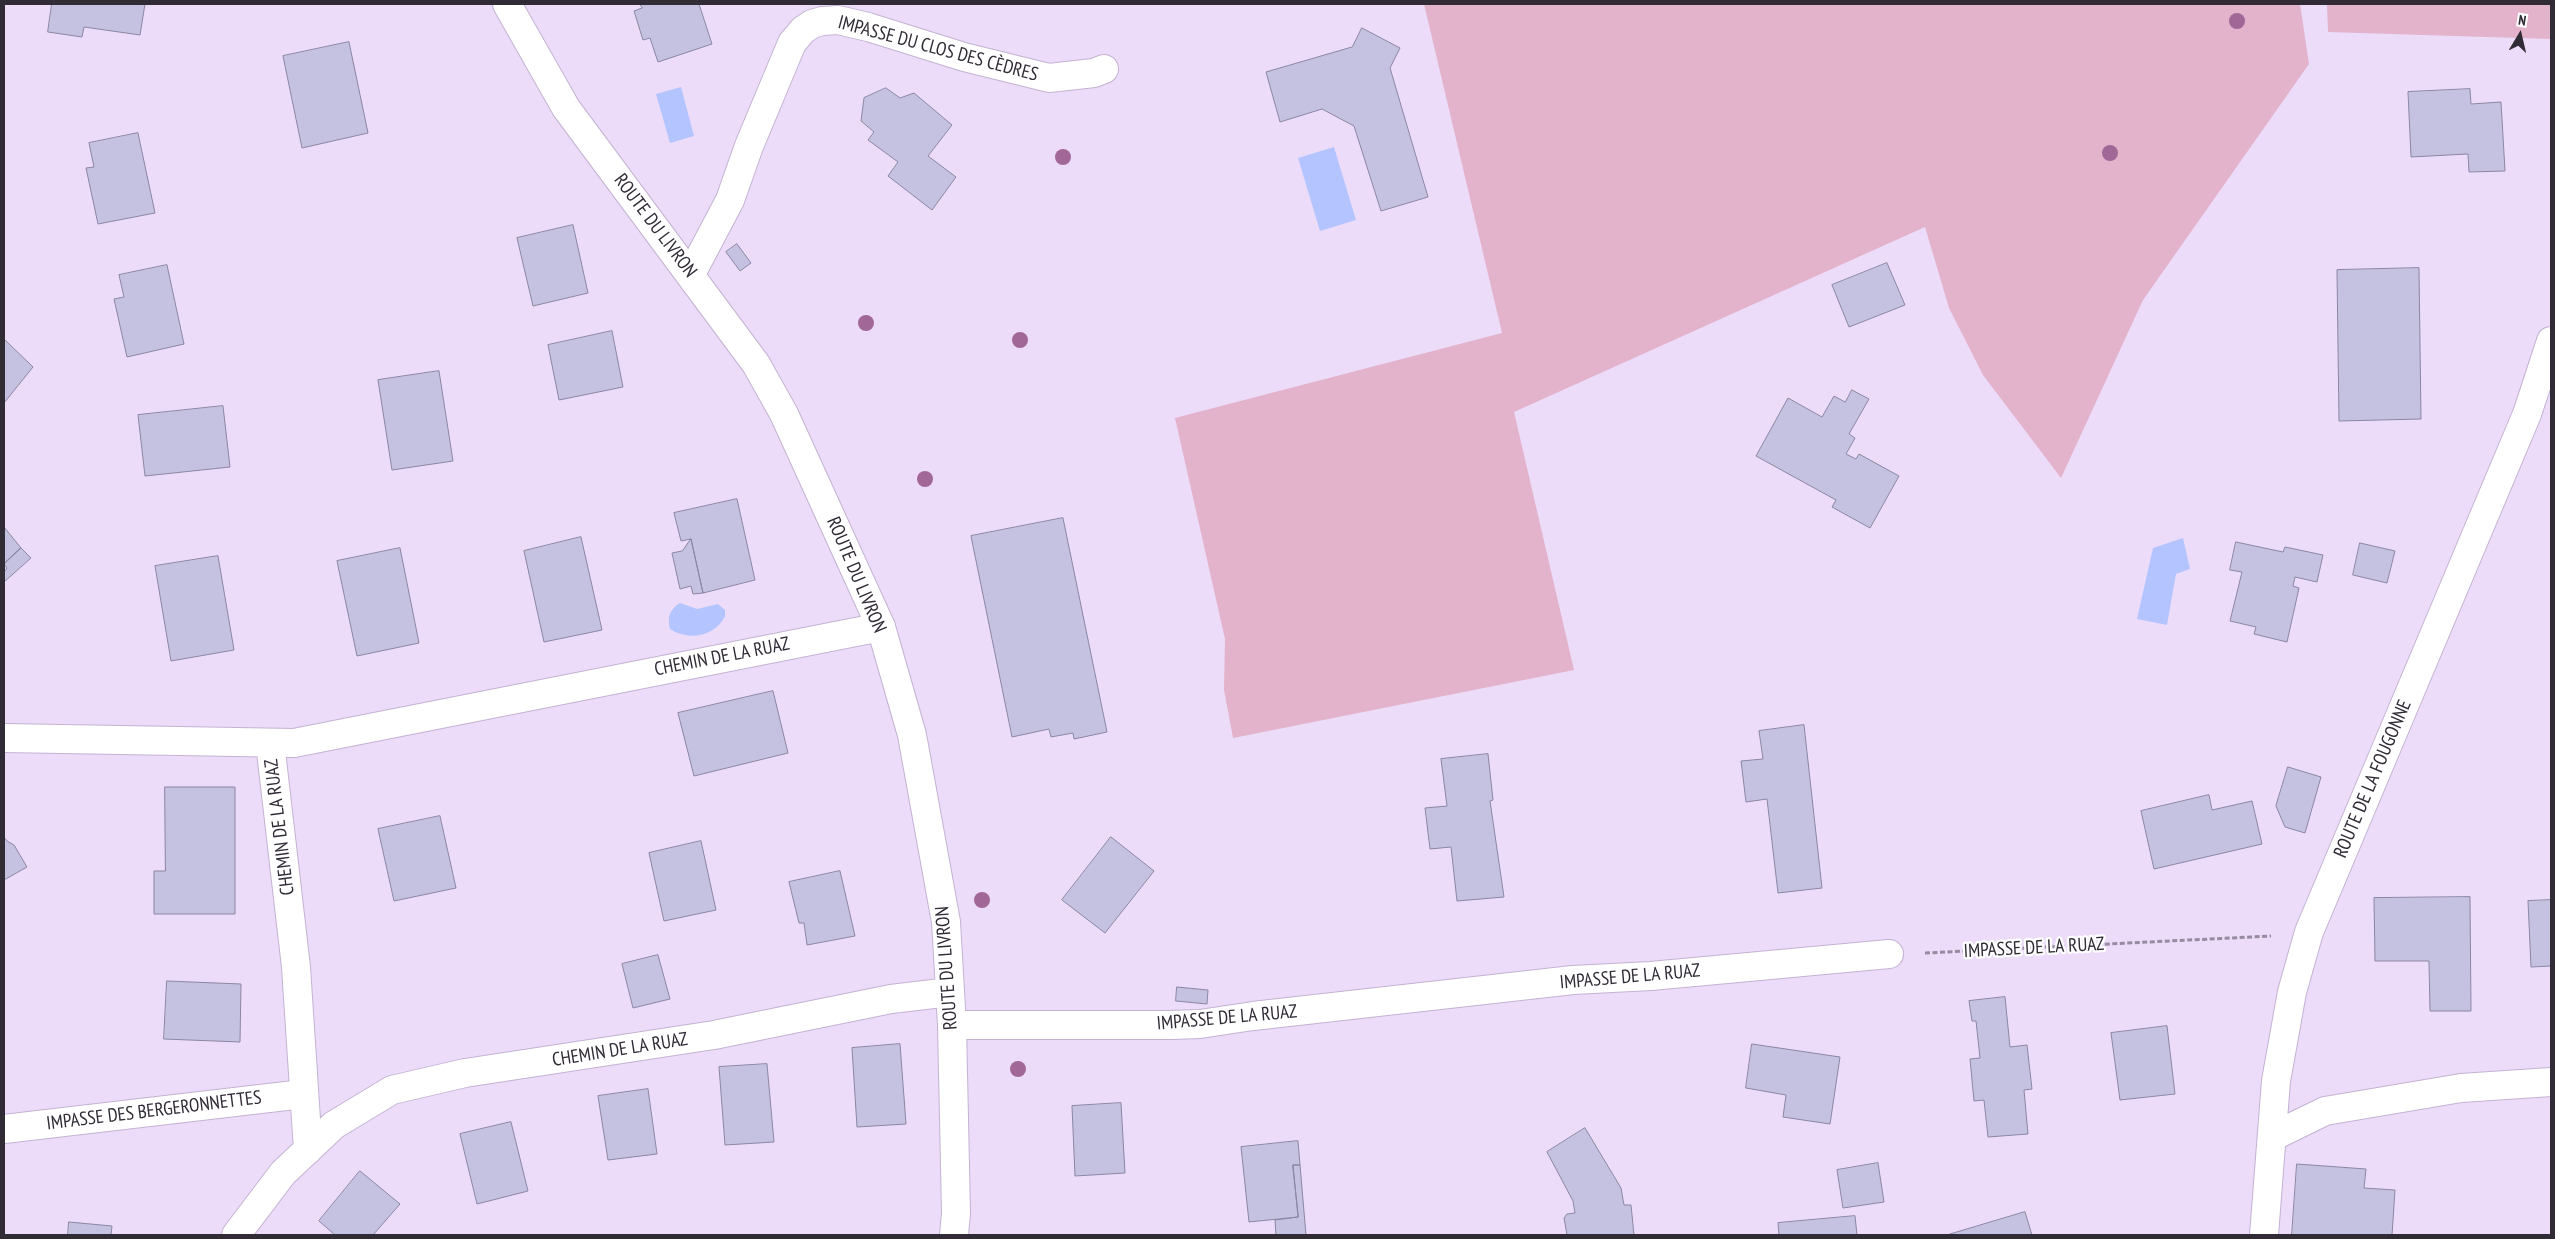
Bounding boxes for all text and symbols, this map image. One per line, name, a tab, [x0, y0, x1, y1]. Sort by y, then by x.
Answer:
north arrow	[2495, 10, 2545, 60]
street label: IMPASSE DU CLOS DES CÈDRES	[836, 11, 1040, 87]
text: N	[2517, 11, 2527, 30]
street label: ROUTE DU LIVRON	[609, 170, 701, 282]
street label: ROUTE DU LIVRON	[821, 514, 891, 636]
street label: CHEMIN DE LA RUAZ	[653, 633, 791, 681]
street label: ROUTE DE LA FOUGONNE	[2329, 697, 2417, 861]
street label: CHEMIN DE LA RUAZ	[260, 758, 300, 896]
street label: ROUTE DU LIVRON	[931, 905, 963, 1031]
street label: IMPASSE DE LA RUAZ	[1963, 933, 2105, 963]
street label: IMPASSE DE LA RUAZ	[1559, 960, 1701, 994]
street label: IMPASSE DE LA RUAZ	[1156, 1001, 1298, 1035]
street label: CHEMIN DE LA RUAZ	[551, 1028, 689, 1072]
street label: IMPASSE DES BERGERONNETTES	[45, 1087, 263, 1135]

